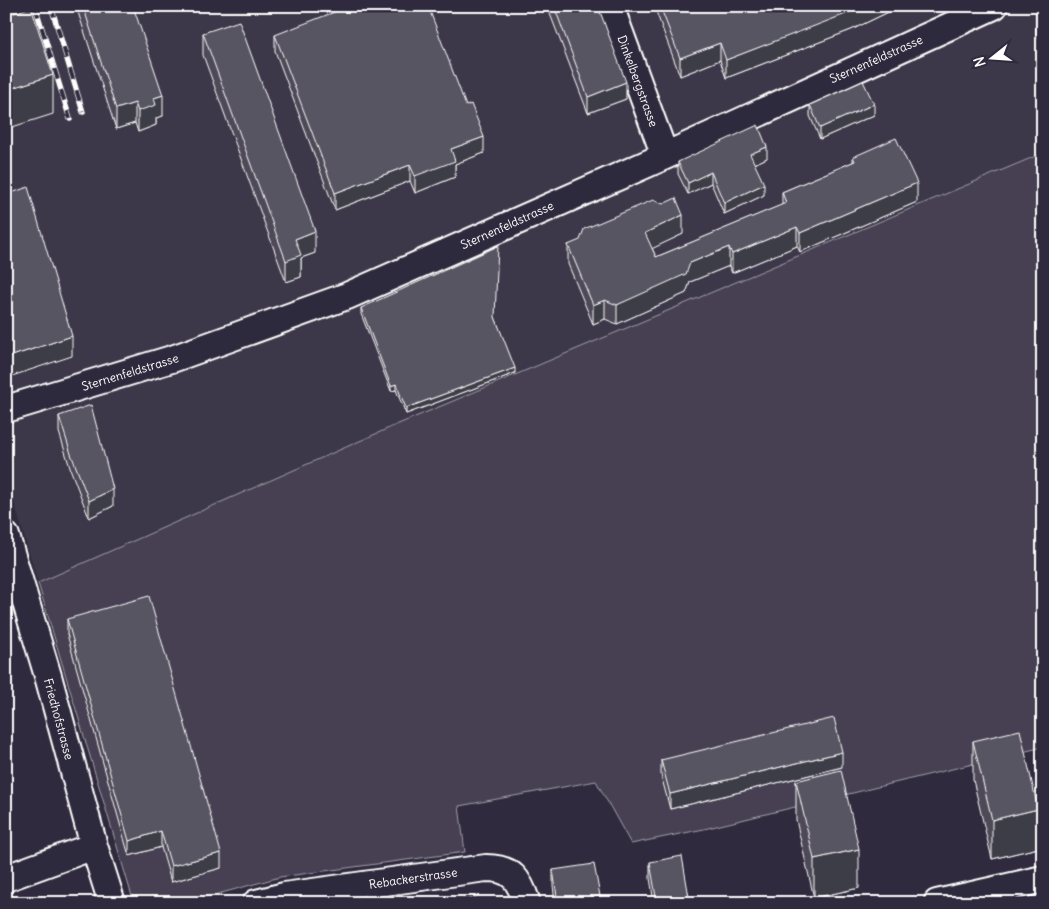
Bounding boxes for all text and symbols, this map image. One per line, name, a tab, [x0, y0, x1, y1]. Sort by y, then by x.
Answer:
street label: Sternenfeldstrasse	[827, 32, 925, 86]
north arrow	[966, 32, 1016, 82]
street label: Dinkelbergstrasse	[614, 33, 662, 129]
text: N	[970, 55, 990, 69]
street label: Sternenfeldstrasse	[458, 198, 556, 252]
street label: Sternenfeldstrasse	[80, 350, 180, 394]
street label: Friedhofstrasse	[41, 677, 77, 761]
street label: Rebackerstrasse	[368, 864, 458, 892]

